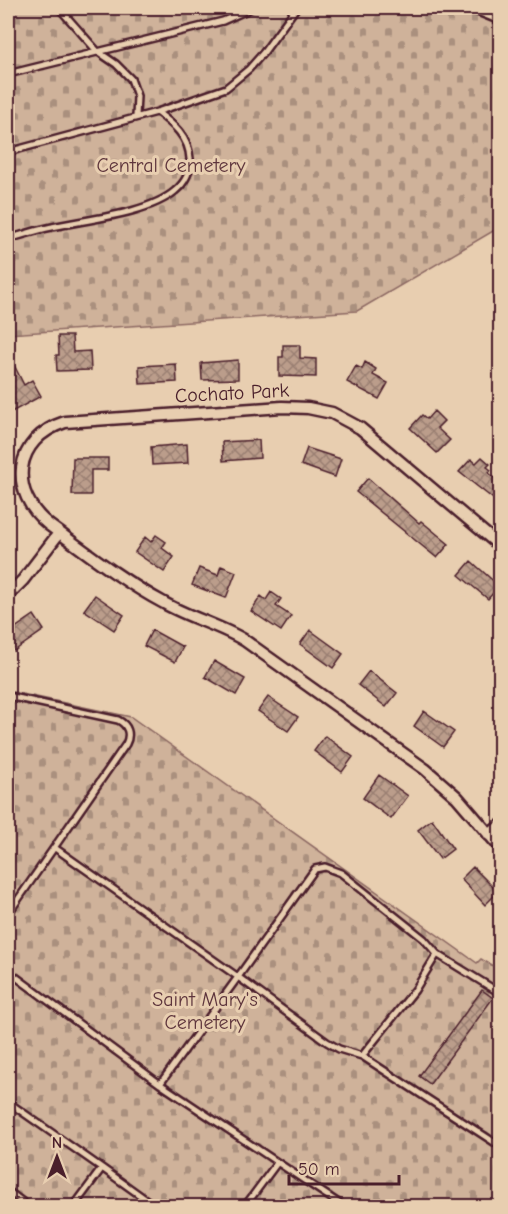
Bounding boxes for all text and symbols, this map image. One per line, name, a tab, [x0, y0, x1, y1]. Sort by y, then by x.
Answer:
park label: Central Cemetery	[97, 154, 246, 177]
street label: Cochato Park	[174, 379, 290, 407]
park label: Saint Mary's Cemetery	[152, 988, 258, 1034]
north arrow	[27, 1127, 87, 1187]
text: N	[52, 1134, 62, 1152]
scale bar	[289, 1148, 398, 1186]
text: 50 m	[298, 1159, 340, 1180]

